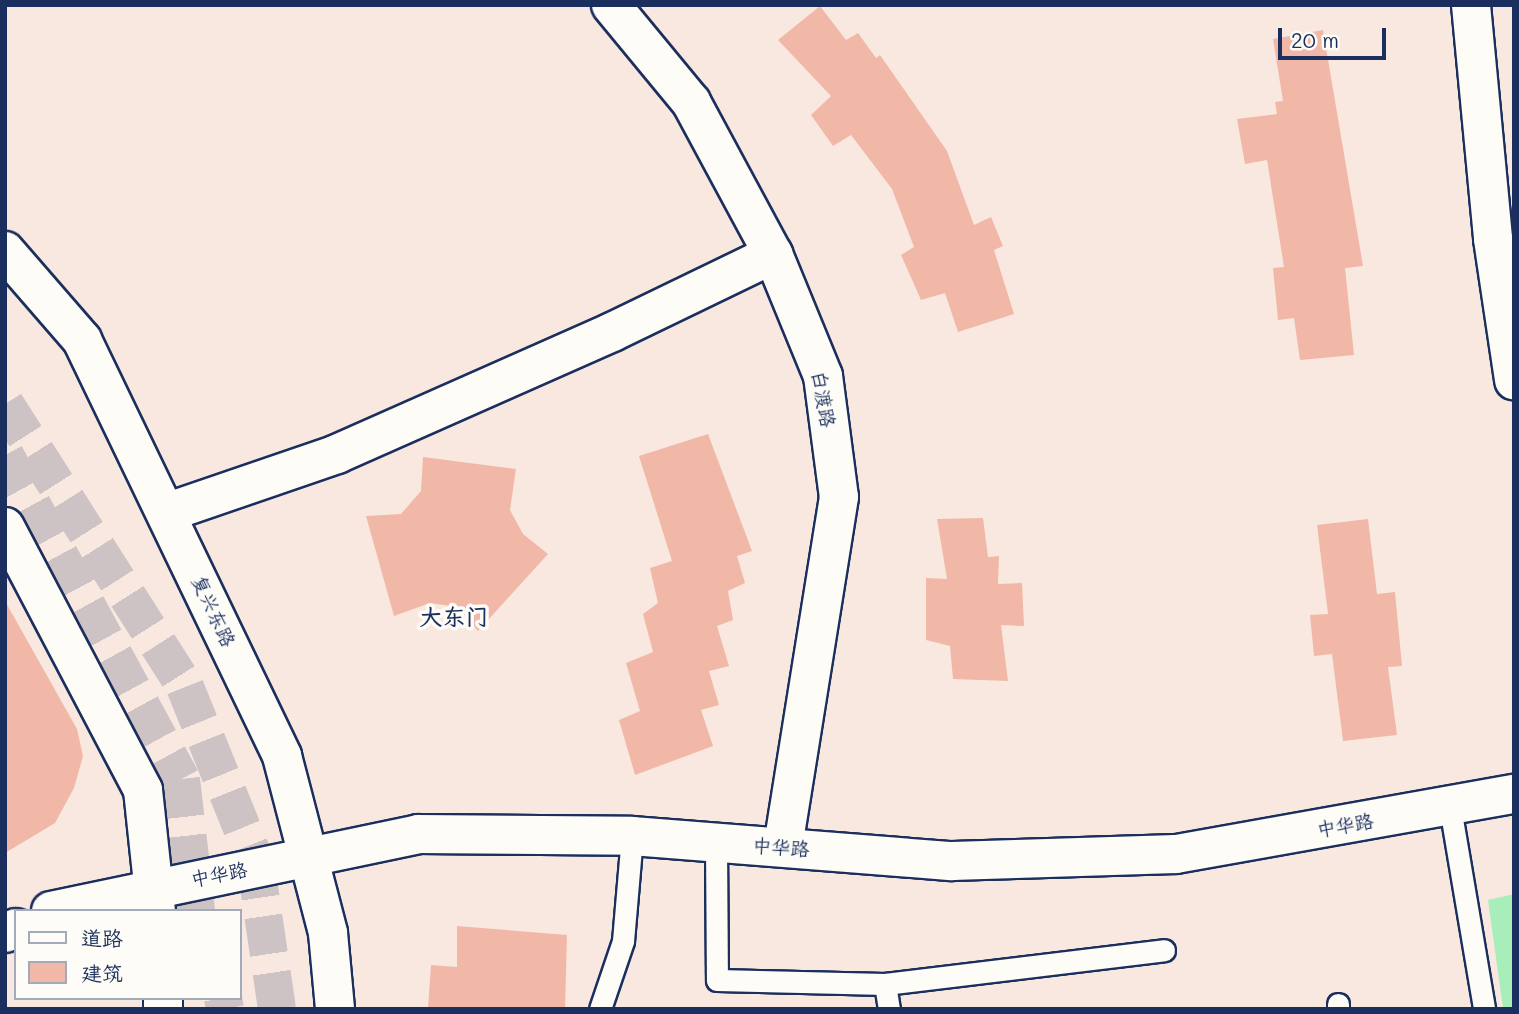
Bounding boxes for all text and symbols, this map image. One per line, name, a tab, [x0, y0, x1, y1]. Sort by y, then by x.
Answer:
scale bar	[1281, 14, 1390, 58]
text: 20 m	[1291, 26, 1339, 53]
street label: 白渡路	[808, 369, 840, 429]
street label: 复兴东路	[188, 572, 240, 650]
district label: 大东门	[420, 602, 488, 630]
street label: 中华路	[1315, 809, 1375, 841]
street label: 中华路	[752, 834, 810, 860]
street label: 中华路	[189, 857, 249, 891]
legend	[14, 909, 242, 1000]
text: 道路	[81, 924, 123, 951]
text: 建筑	[81, 959, 123, 986]

